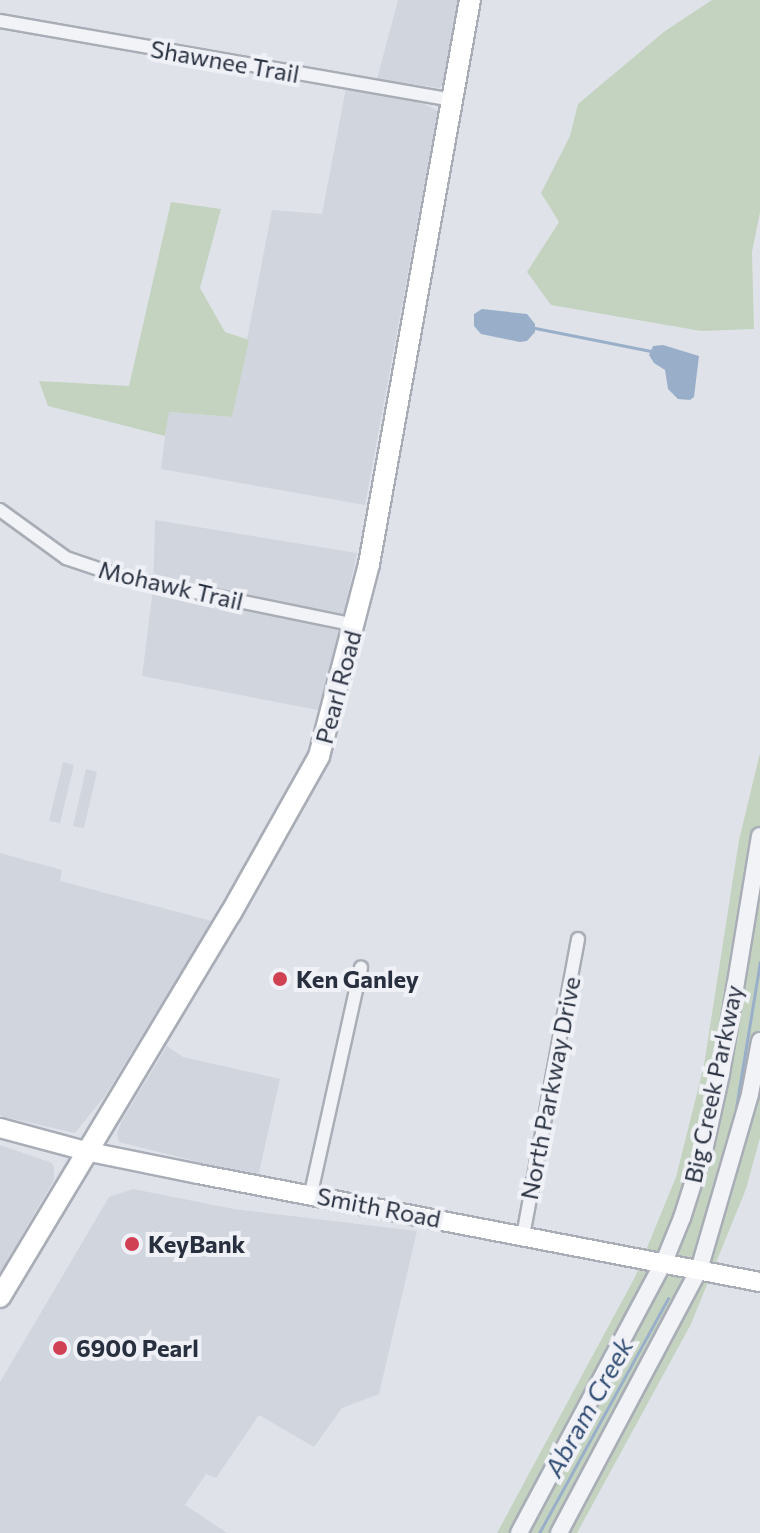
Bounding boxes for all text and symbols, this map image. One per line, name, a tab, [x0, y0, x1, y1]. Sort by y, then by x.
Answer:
street label: Shawnee Trail	[148, 34, 302, 88]
street label: Mohawk Trail	[96, 554, 246, 616]
street label: Pearl Road	[309, 627, 367, 747]
place label: Ken Ganley	[296, 965, 419, 993]
marker: Ken Ganley	[271, 970, 289, 988]
street label: North Parkway Drive	[514, 974, 586, 1202]
street label: Big Creek Parkway	[678, 982, 748, 1186]
street label: Smith Road	[315, 1181, 443, 1233]
place label: KeyBank	[148, 1230, 245, 1258]
marker: KeyBank	[123, 1235, 141, 1253]
water label: Abram Creek	[537, 1332, 639, 1482]
place label: 6900 Pearl	[76, 1334, 199, 1362]
marker: 6900 Pearl	[51, 1339, 69, 1357]

